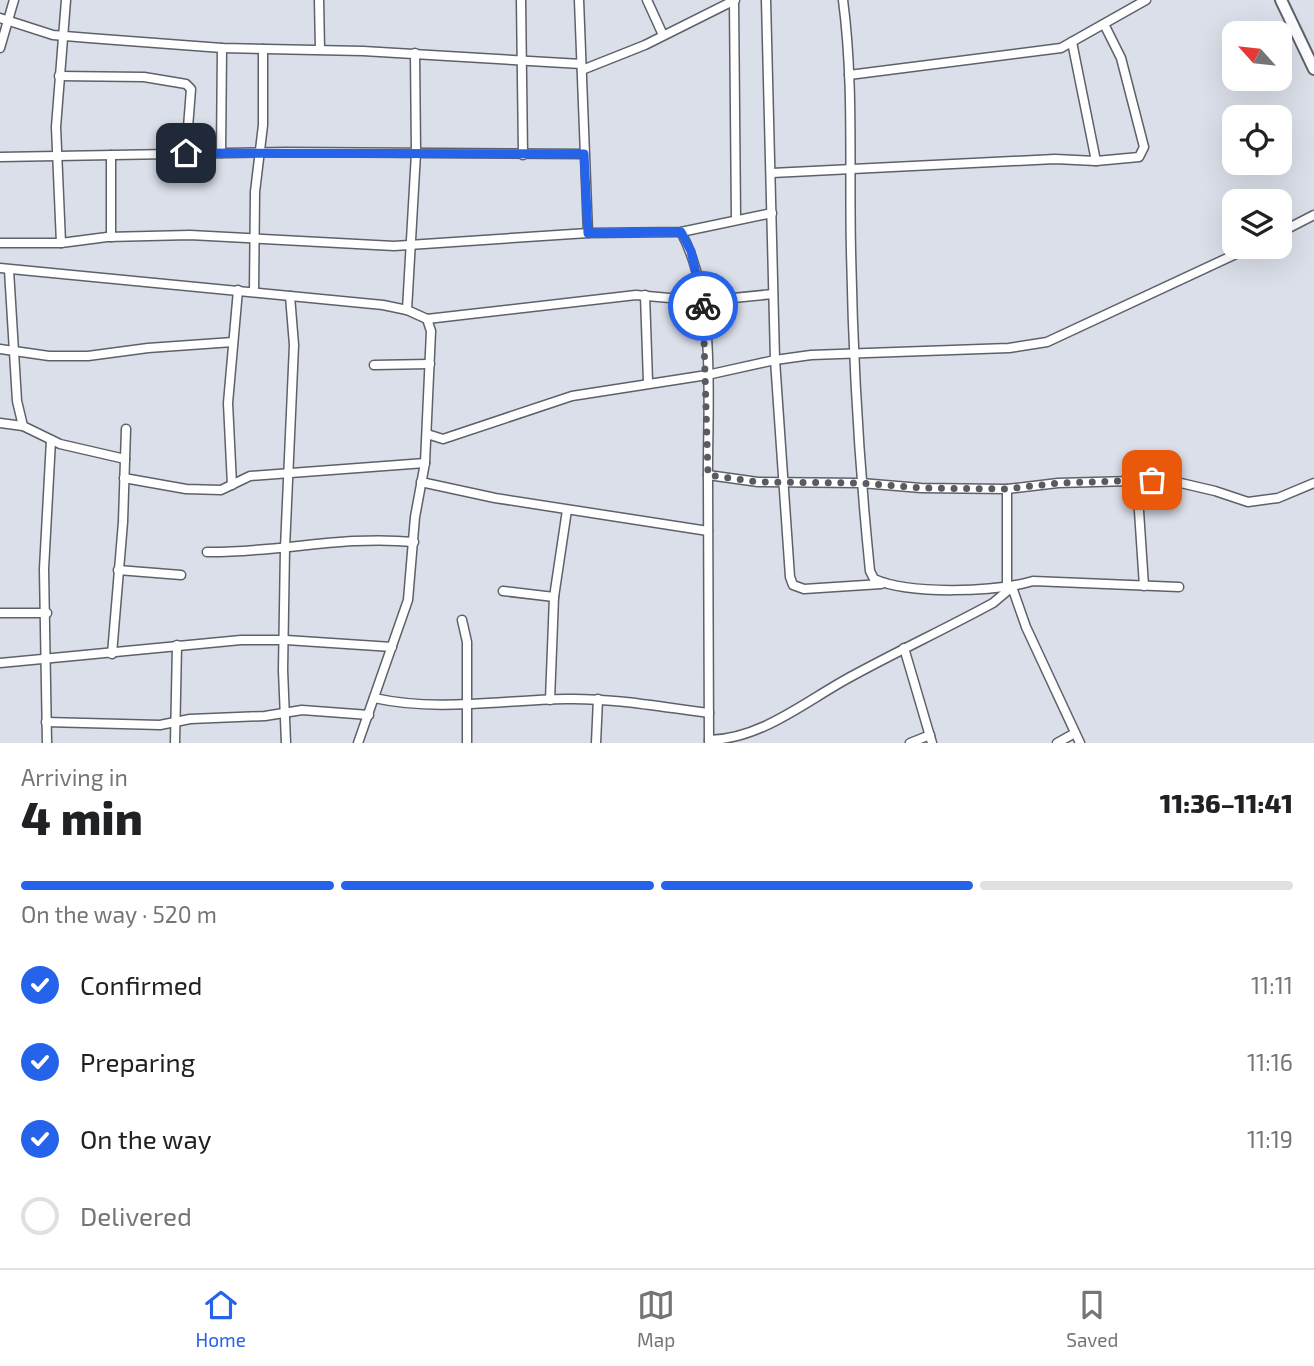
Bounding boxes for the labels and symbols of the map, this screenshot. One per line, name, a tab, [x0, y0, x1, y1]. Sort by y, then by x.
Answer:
north arrow	[1222, 21, 1292, 91]
pin	[156, 123, 216, 183]
courier	[668, 271, 738, 341]
pin	[1122, 450, 1182, 510]

